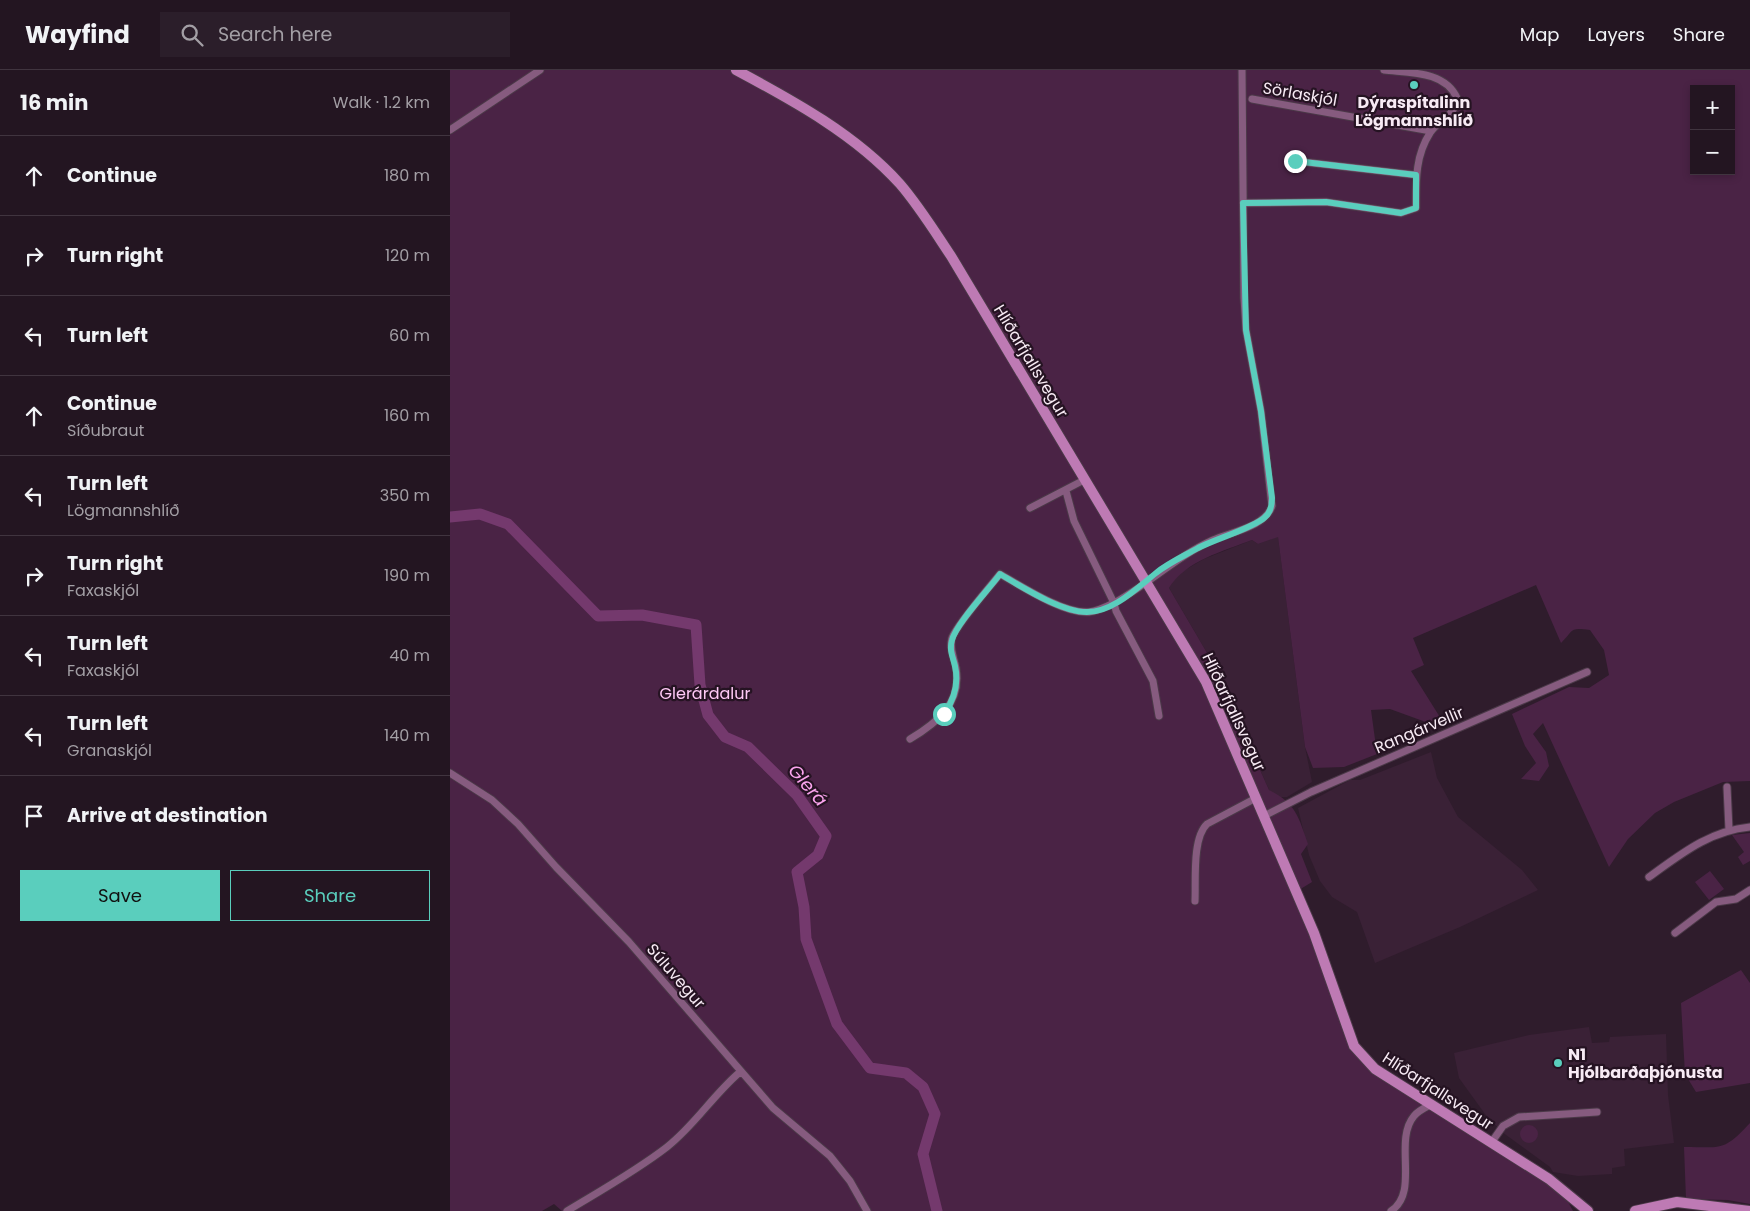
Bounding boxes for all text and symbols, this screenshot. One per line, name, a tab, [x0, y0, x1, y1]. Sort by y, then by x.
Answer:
search box	[160, 12, 510, 57]
text: Wayfind	[25, 18, 130, 51]
icon: search	[178, 21, 206, 49]
text: Search here	[218, 21, 332, 48]
text: Map	[1520, 22, 1560, 47]
text: Layers	[1588, 22, 1645, 47]
text: Share	[1673, 22, 1725, 47]
street label: Sörlaskjól	[1261, 76, 1339, 112]
marker: Dýraspítalinn Lögmannshlíð	[1408, 79, 1420, 91]
map controls	[1690, 85, 1735, 175]
button: +	[1690, 85, 1735, 130]
text: 16 min	[20, 88, 88, 117]
text: Walk · 1.2 km	[333, 91, 430, 114]
place label: Dýraspítalinn Lögmannshlíð	[1355, 91, 1473, 132]
button: −	[1690, 130, 1735, 175]
route end	[1284, 150, 1307, 173]
icon: ahead	[20, 162, 48, 190]
text: Continue	[67, 162, 157, 189]
text: 180 m	[384, 164, 430, 187]
icon: right	[20, 242, 48, 270]
text: Turn right	[67, 242, 163, 269]
text: 120 m	[385, 244, 430, 267]
street label: Hlíðarfjallsvegur	[988, 300, 1074, 422]
icon: left	[20, 322, 48, 350]
text: Turn left	[67, 322, 148, 349]
text: 60 m	[389, 324, 430, 347]
text: Continue	[67, 390, 157, 417]
icon: ahead	[20, 402, 48, 430]
text: 160 m	[384, 404, 430, 427]
text: Síðubraut	[67, 419, 144, 442]
text: Turn left	[67, 470, 148, 497]
icon: left	[20, 482, 48, 510]
text: 350 m	[380, 484, 430, 507]
text: Lögmannshlíð	[67, 499, 179, 522]
text: Turn right	[67, 550, 163, 577]
icon: right	[20, 562, 48, 590]
text: 190 m	[384, 564, 430, 587]
text: Faxaskjól	[67, 579, 139, 602]
text: Turn left	[67, 630, 148, 657]
icon: left	[20, 642, 48, 670]
text: 40 m	[389, 644, 430, 667]
street label: Hlíðarfjallsvegur	[1197, 649, 1272, 775]
text: Faxaskjól	[67, 659, 139, 682]
park label: Glerárdalur	[660, 682, 750, 705]
street label: Rangárvellir	[1371, 701, 1467, 759]
route start	[933, 703, 956, 726]
text: Turn left	[67, 710, 148, 737]
icon: left	[20, 722, 48, 750]
text: 140 m	[384, 724, 430, 747]
text: Granaskjól	[67, 739, 152, 762]
water label: Glerá	[783, 759, 833, 811]
icon: arrive	[20, 802, 48, 830]
text: Arrive at destination	[67, 802, 268, 829]
button: Save	[20, 870, 220, 921]
button: Share	[230, 870, 430, 921]
street label: Súluvegur	[641, 938, 711, 1014]
place label: N1 Hjólbarðaþjónusta	[1568, 1043, 1723, 1084]
street label: Hlíðarfjallsvegur	[1378, 1046, 1498, 1136]
marker: N1 Hjólbarðaþjónusta	[1552, 1057, 1564, 1069]

